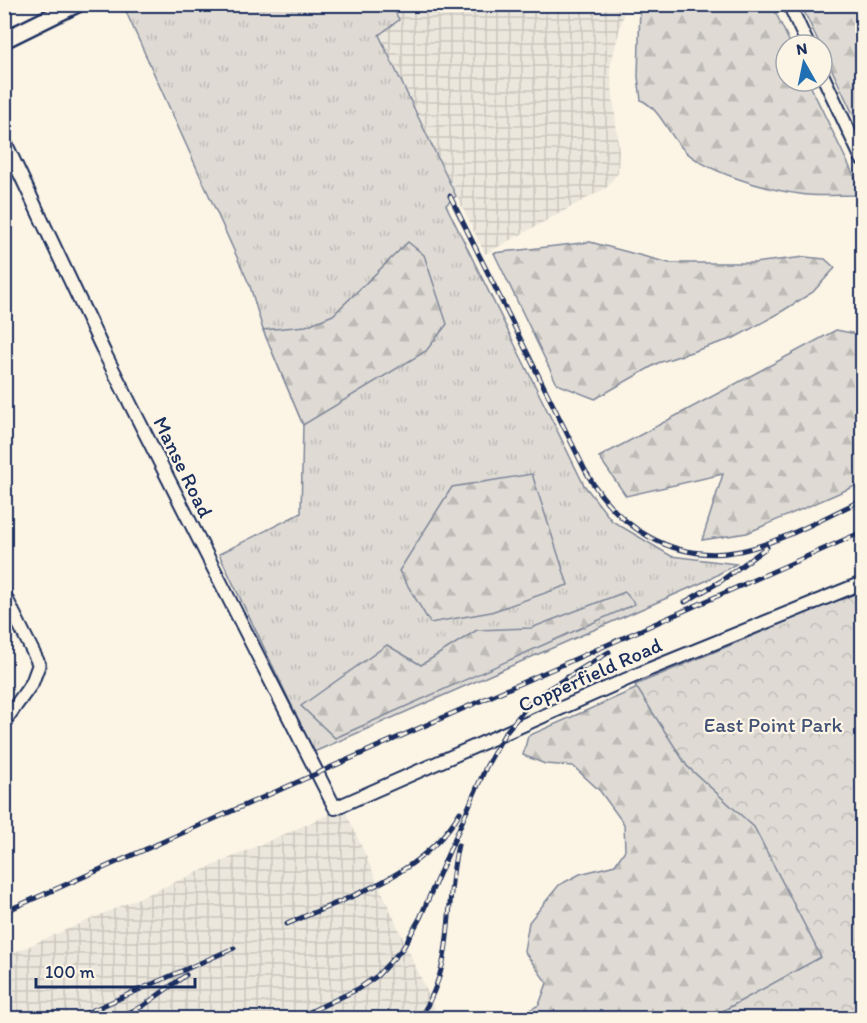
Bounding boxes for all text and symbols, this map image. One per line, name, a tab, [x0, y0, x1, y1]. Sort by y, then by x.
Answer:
north arrow	[774, 33, 834, 93]
text: N	[795, 38, 809, 59]
street label: Manse Road	[148, 412, 219, 522]
street label: Copperfield Road	[514, 631, 666, 717]
park label: East Point Park	[704, 712, 842, 737]
scale bar	[36, 951, 195, 989]
text: 100 m	[45, 961, 95, 983]

